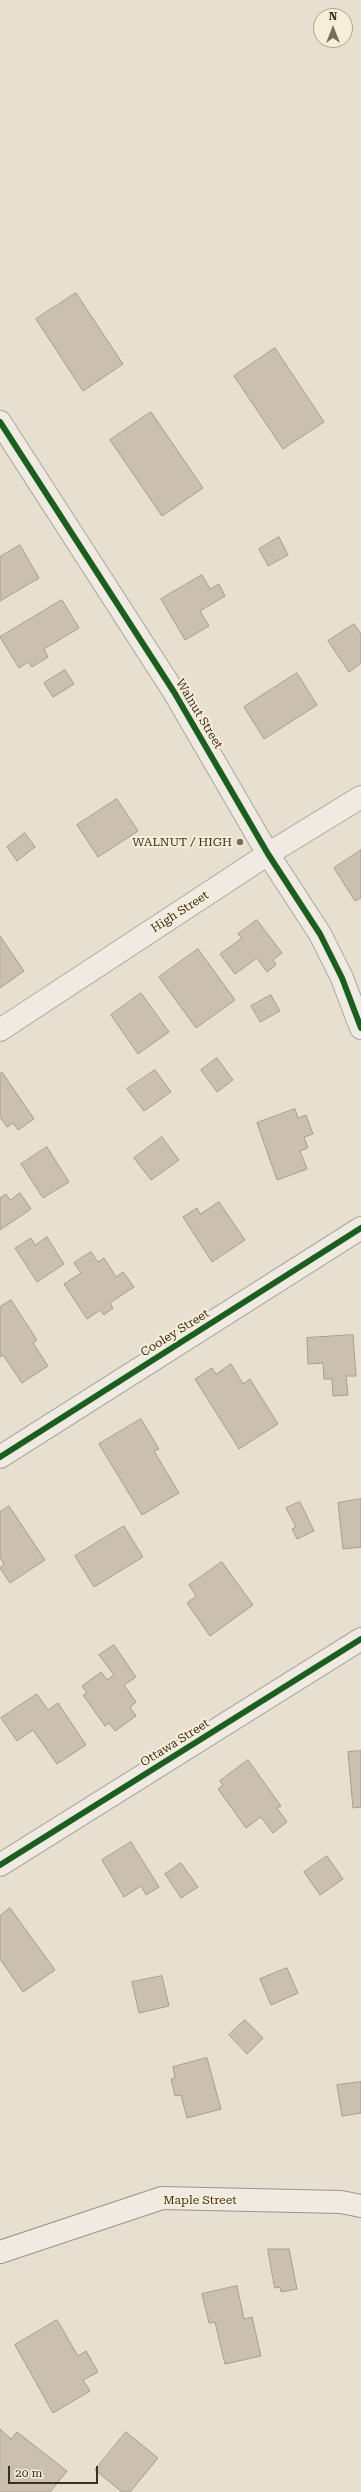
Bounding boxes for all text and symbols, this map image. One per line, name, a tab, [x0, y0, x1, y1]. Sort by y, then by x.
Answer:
north arrow	[313, 8, 353, 48]
text: N	[329, 10, 337, 23]
street label: Walnut Street	[173, 676, 225, 752]
place label: WALNUT / HIGH	[132, 835, 232, 849]
marker: WALNUT / HIGH	[235, 837, 245, 847]
street label: High Street	[148, 888, 212, 936]
street label: Cooley Street	[138, 1306, 212, 1360]
street label: Ottawa Street	[138, 1716, 212, 1770]
street label: Maple Street	[163, 2193, 237, 2207]
scale bar	[10, 2458, 100, 2484]
text: 20 m	[15, 2466, 42, 2480]

